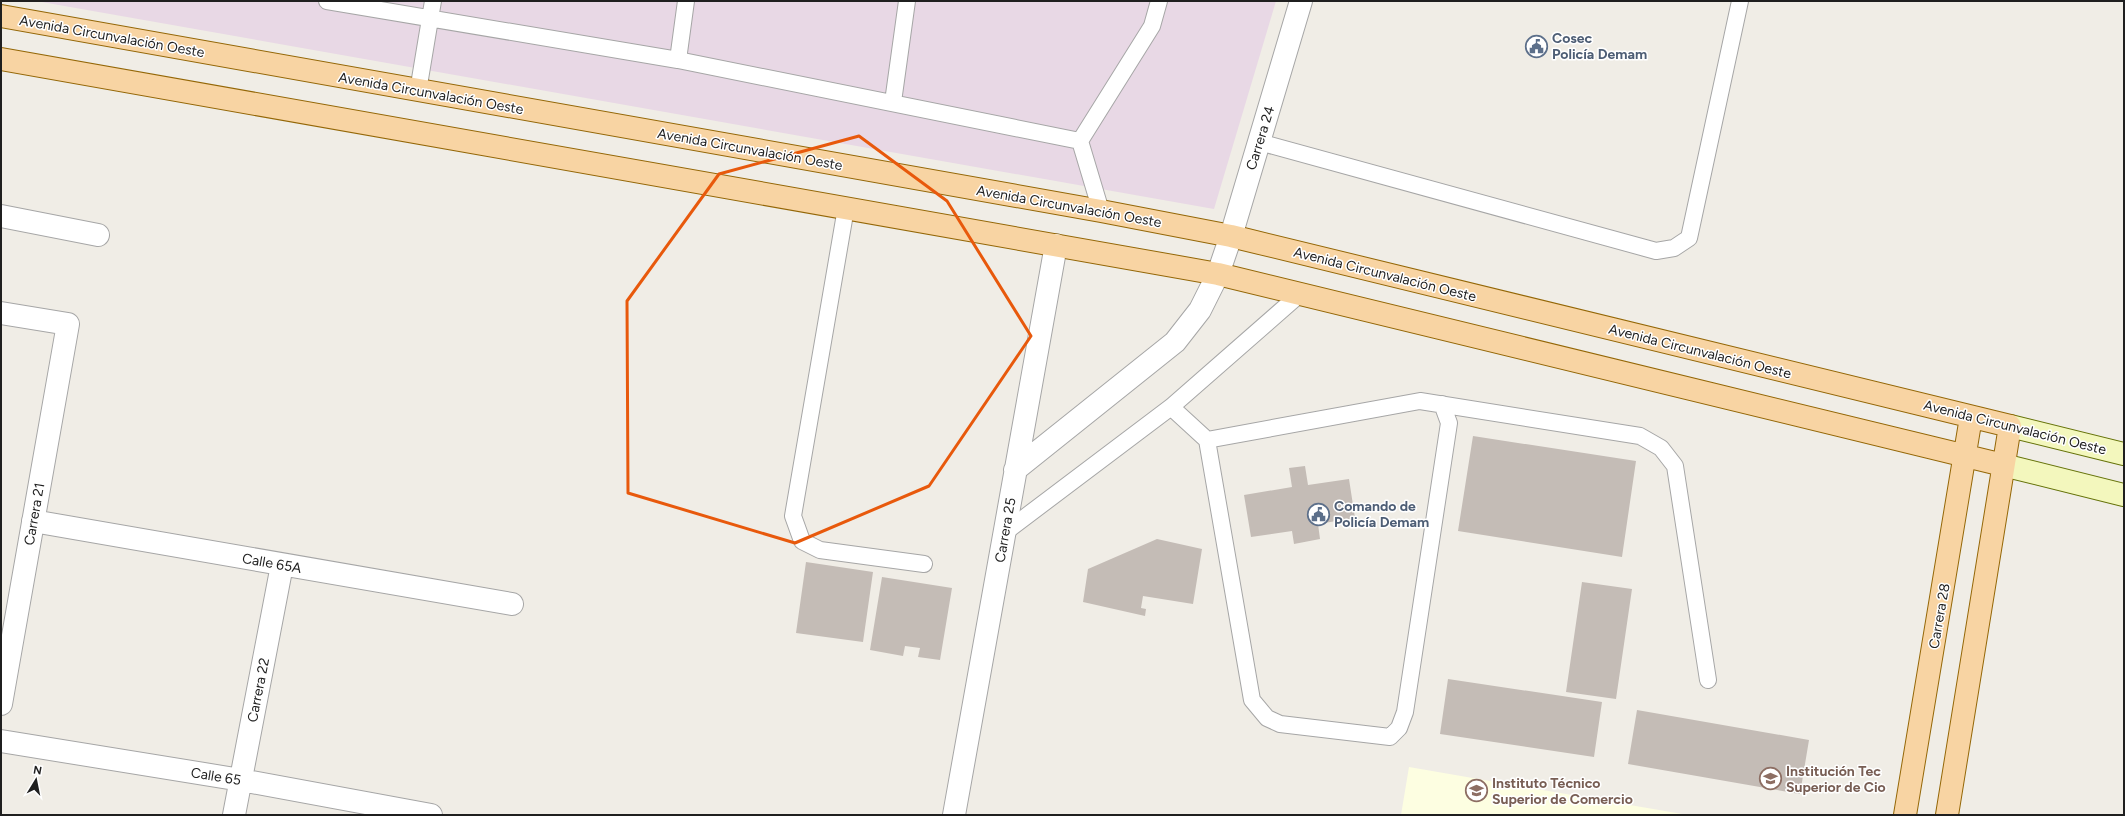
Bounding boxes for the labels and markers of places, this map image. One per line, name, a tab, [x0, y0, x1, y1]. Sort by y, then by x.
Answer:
place label: Cosec Policía Demam	[1552, 30, 1647, 63]
public building icon: Cosec Policía Demam	[1523, 33, 1549, 59]
place label: Comando de Policía Demam	[1334, 498, 1429, 531]
public building icon: Comando de Policía Demam	[1305, 501, 1331, 527]
place label: Institución Tec Superior de Cio	[1786, 763, 1886, 796]
school or university icon: Institución Tec Superior de Cio	[1758, 766, 1784, 792]
place label: Instituto Técnico Superior de Comercio	[1492, 775, 1633, 808]
school or university icon: Instituto Técnico Superior de Comercio	[1463, 778, 1489, 804]

